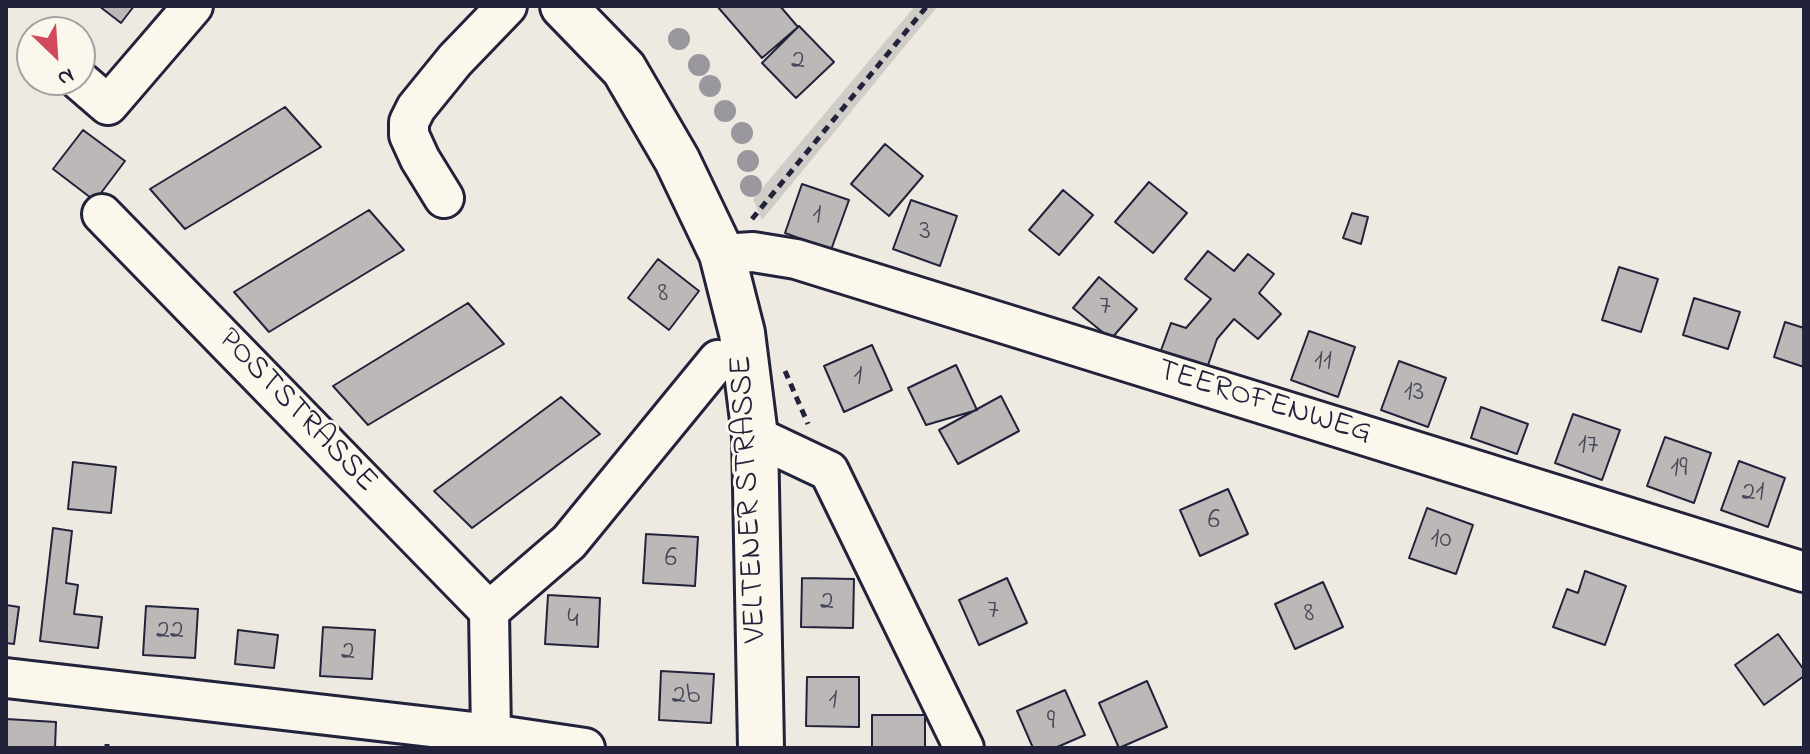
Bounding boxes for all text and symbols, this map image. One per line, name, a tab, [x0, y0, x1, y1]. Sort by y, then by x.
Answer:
north arrow	[16, 16, 96, 96]
house number: 2	[791, 45, 805, 79]
text: N	[52, 58, 79, 94]
house number: 1	[813, 200, 821, 234]
house number: 3	[919, 216, 931, 250]
house number: 8	[658, 278, 668, 312]
house number: 7	[1099, 291, 1111, 325]
street label: POSTSTRASSE	[208, 322, 384, 502]
house number: 11	[1314, 346, 1332, 380]
street label: TEEROFENWEG	[1152, 353, 1376, 455]
street label: VELTENER STRASSE	[724, 354, 778, 644]
house number: 1	[854, 361, 862, 395]
house number: 13	[1404, 377, 1424, 411]
house number: 17	[1578, 430, 1598, 464]
house number: 19	[1670, 453, 1688, 487]
house number: 21	[1742, 477, 1764, 511]
house number: 6	[1208, 505, 1220, 539]
house number: 10	[1431, 524, 1451, 558]
house number: 6	[665, 543, 677, 577]
house number: 2	[820, 586, 834, 620]
house number: 7	[987, 595, 999, 629]
house number: 8	[1304, 598, 1314, 632]
house number: 4	[567, 604, 579, 638]
house number: 22	[156, 615, 184, 649]
house number: 2	[341, 636, 355, 670]
house number: 2b	[672, 680, 700, 714]
house number: 1	[829, 685, 837, 719]
house number: 9	[1047, 706, 1055, 740]

